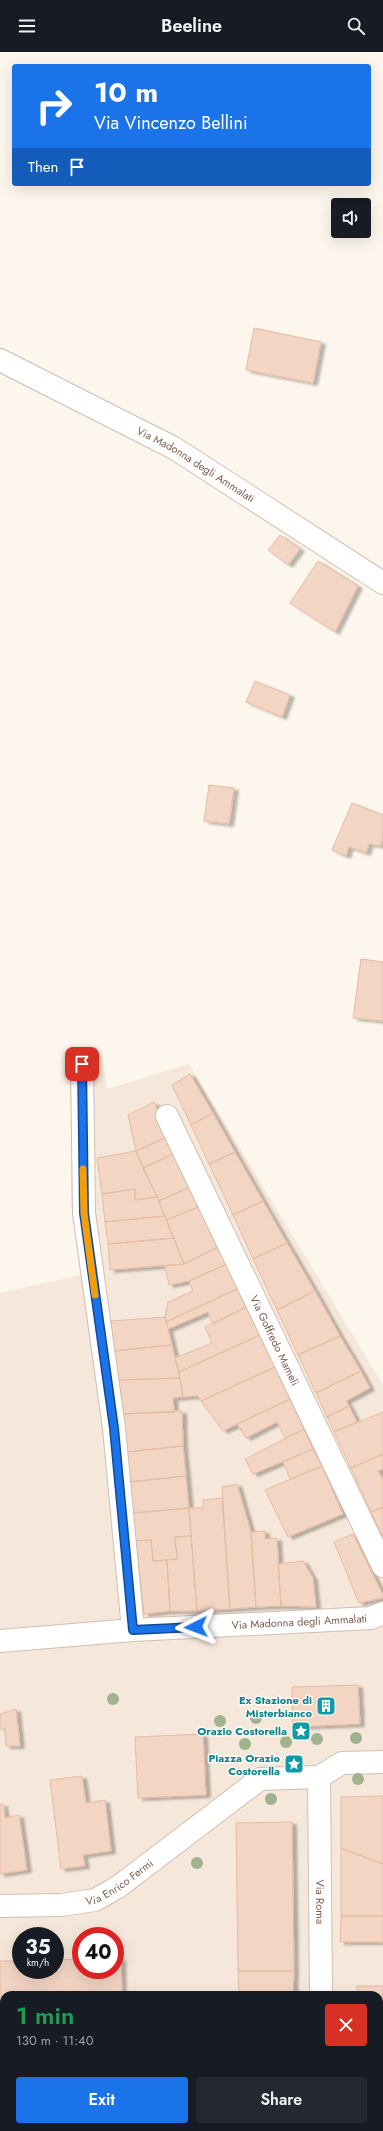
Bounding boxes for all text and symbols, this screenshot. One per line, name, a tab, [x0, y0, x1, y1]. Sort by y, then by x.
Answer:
text: Beeline	[161, 13, 222, 39]
icon: menu	[16, 15, 38, 37]
icon: search	[345, 15, 367, 37]
text: 10 m	[94, 72, 158, 113]
icon: right	[28, 80, 80, 132]
text: Via Vincenzo Bellini	[94, 110, 248, 136]
text: Then	[28, 156, 58, 178]
icon: arrive	[66, 156, 88, 178]
map controls	[331, 198, 371, 238]
button: sound	[331, 198, 371, 238]
street label: Via Madonna degli Ammalati	[134, 422, 258, 506]
pin	[65, 1047, 99, 1081]
icon: arrive	[71, 1053, 93, 1075]
street label: Via Goffredo Mameli	[246, 1293, 303, 1388]
position arrow	[175, 1606, 217, 1648]
street label: Via Madonna degli Ammalati	[231, 1610, 368, 1633]
place label: Ex Stazione di Misterbianco	[239, 1692, 312, 1721]
building icon: Ex Stazione di Misterbianco	[315, 1695, 337, 1717]
place icon: Orazio Costorella	[290, 1720, 312, 1742]
place label: Orazio Costorella	[197, 1723, 287, 1739]
place label: Piazza Orazio Costorella	[208, 1750, 280, 1779]
place icon: Piazza Orazio Costorella	[283, 1753, 305, 1775]
street label: Via Enrico Fermi	[85, 1855, 157, 1909]
street label: Via Roma	[312, 1879, 328, 1924]
speed limit sign: 40	[72, 1927, 124, 1979]
text: 35	[25, 1933, 51, 1962]
text: km/h	[27, 1955, 49, 1970]
text: 1 min	[16, 1998, 74, 2033]
button: close	[325, 2004, 367, 2046]
text: 130 m · 11:40	[16, 2031, 93, 2050]
button: Exit	[16, 2077, 188, 2123]
button: Share	[196, 2077, 367, 2123]

